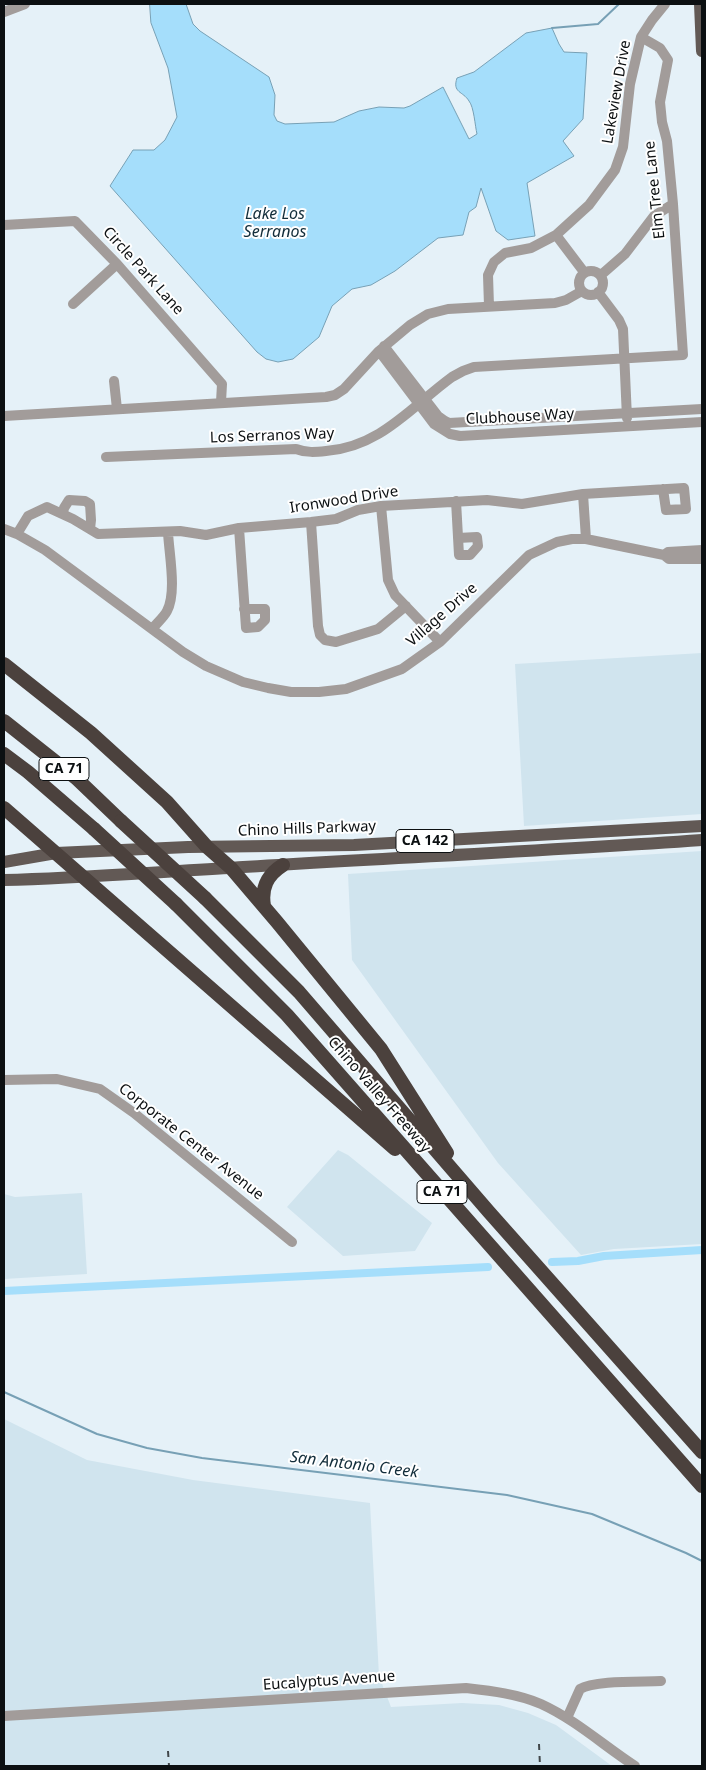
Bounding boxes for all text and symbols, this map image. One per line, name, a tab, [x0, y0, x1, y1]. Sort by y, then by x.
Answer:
street label: Lakeview Drive	[599, 39, 635, 145]
street label: Elm Tree Lane	[641, 140, 669, 240]
water label: Lake Los Serranos	[244, 204, 306, 242]
street label: Circle Park Lane	[99, 223, 187, 319]
street label: Clubhouse Way	[465, 405, 575, 429]
street label: Los Serranos Way	[210, 425, 334, 447]
street label: Ironwood Drive	[289, 483, 399, 517]
street label: Village Drive	[403, 579, 481, 651]
road number: CA 71	[39, 758, 89, 781]
street label: Chino Hills Parkway	[238, 818, 376, 840]
road number: CA 142	[396, 829, 454, 852]
street label: Chino Valley Freeway	[324, 1033, 434, 1157]
street label: Corporate Center Avenue	[115, 1080, 267, 1204]
road number: CA 71	[417, 1180, 467, 1204]
water label: San Antonio Creek	[289, 1448, 419, 1482]
street label: Eucalyptus Avenue	[262, 1667, 396, 1695]

